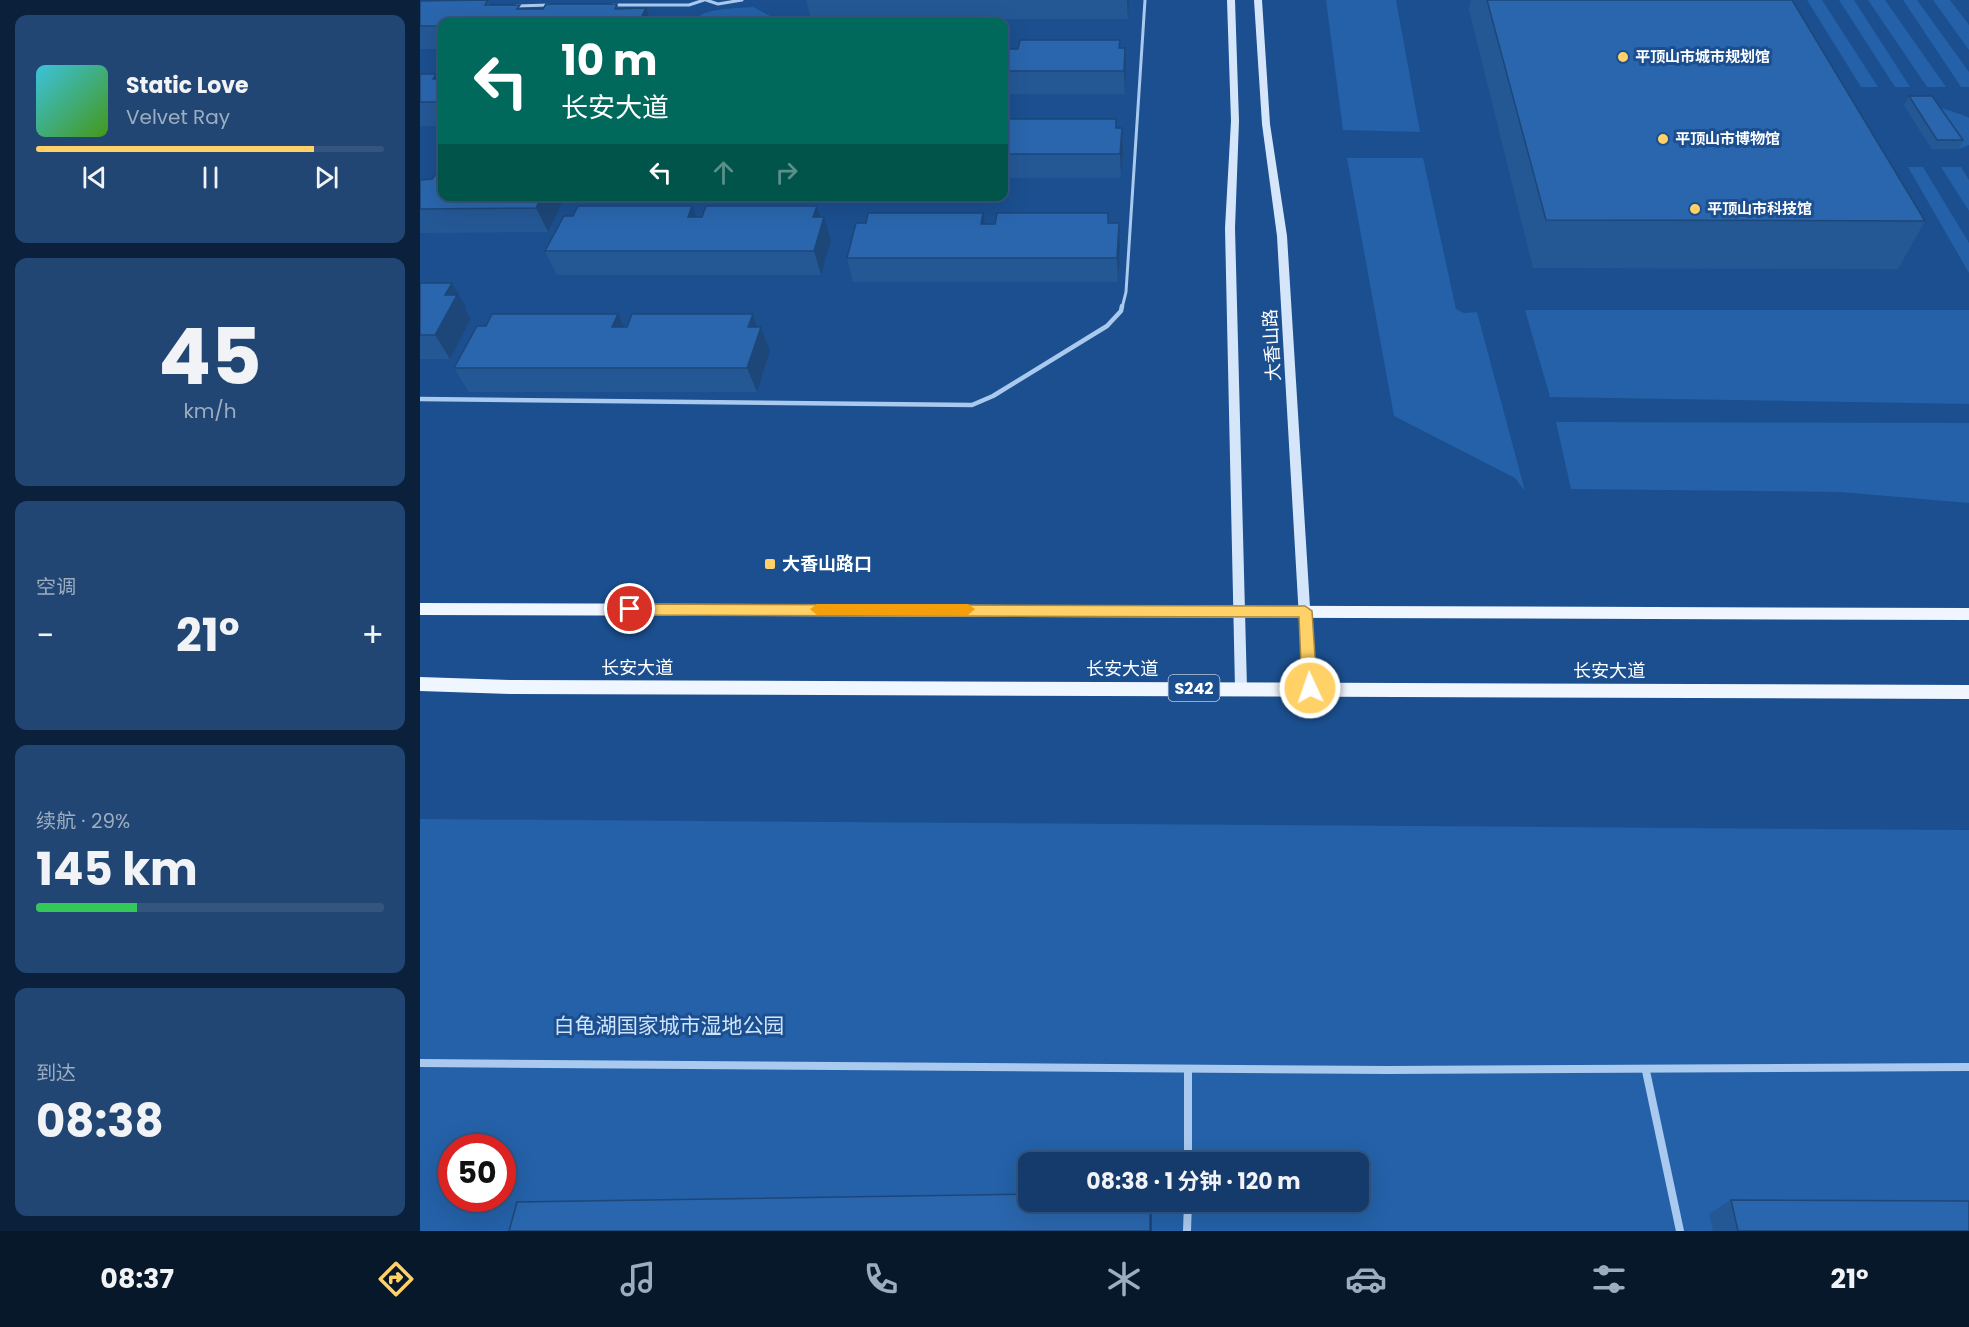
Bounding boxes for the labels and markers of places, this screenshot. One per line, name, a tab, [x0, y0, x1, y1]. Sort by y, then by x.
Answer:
place label: 平顶山市城市规划馆	[1635, 46, 1770, 67]
marker: 平顶山市城市规划馆	[1616, 50, 1630, 64]
place label: 平顶山市博物馆	[1675, 128, 1780, 149]
marker: 平顶山市博物馆	[1656, 132, 1670, 146]
place label: 平顶山市科技馆	[1707, 198, 1812, 219]
marker: 平顶山市科技馆	[1688, 202, 1702, 216]
place label: 大香山路口	[782, 551, 872, 576]
marker: 大香山路口	[763, 557, 777, 571]
pin	[604, 583, 655, 634]

